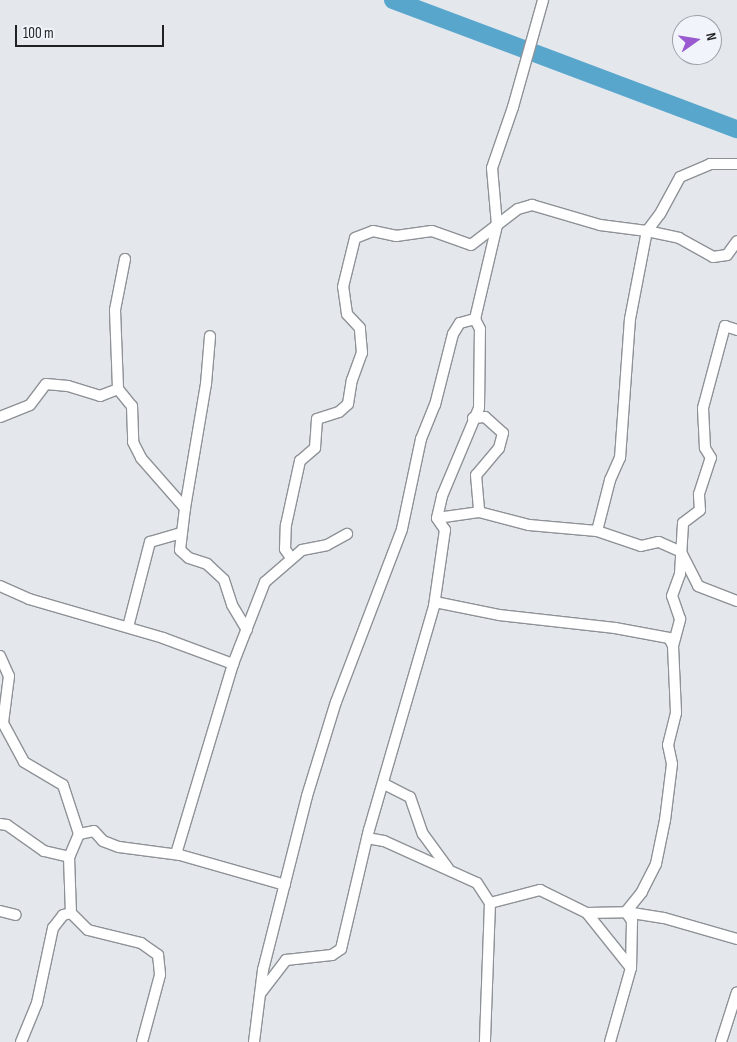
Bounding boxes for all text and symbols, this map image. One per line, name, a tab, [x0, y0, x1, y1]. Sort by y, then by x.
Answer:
scale bar	[18, 15, 166, 47]
north arrow	[672, 15, 722, 65]
text: 100 m	[23, 24, 54, 43]
text: N	[702, 31, 720, 42]

